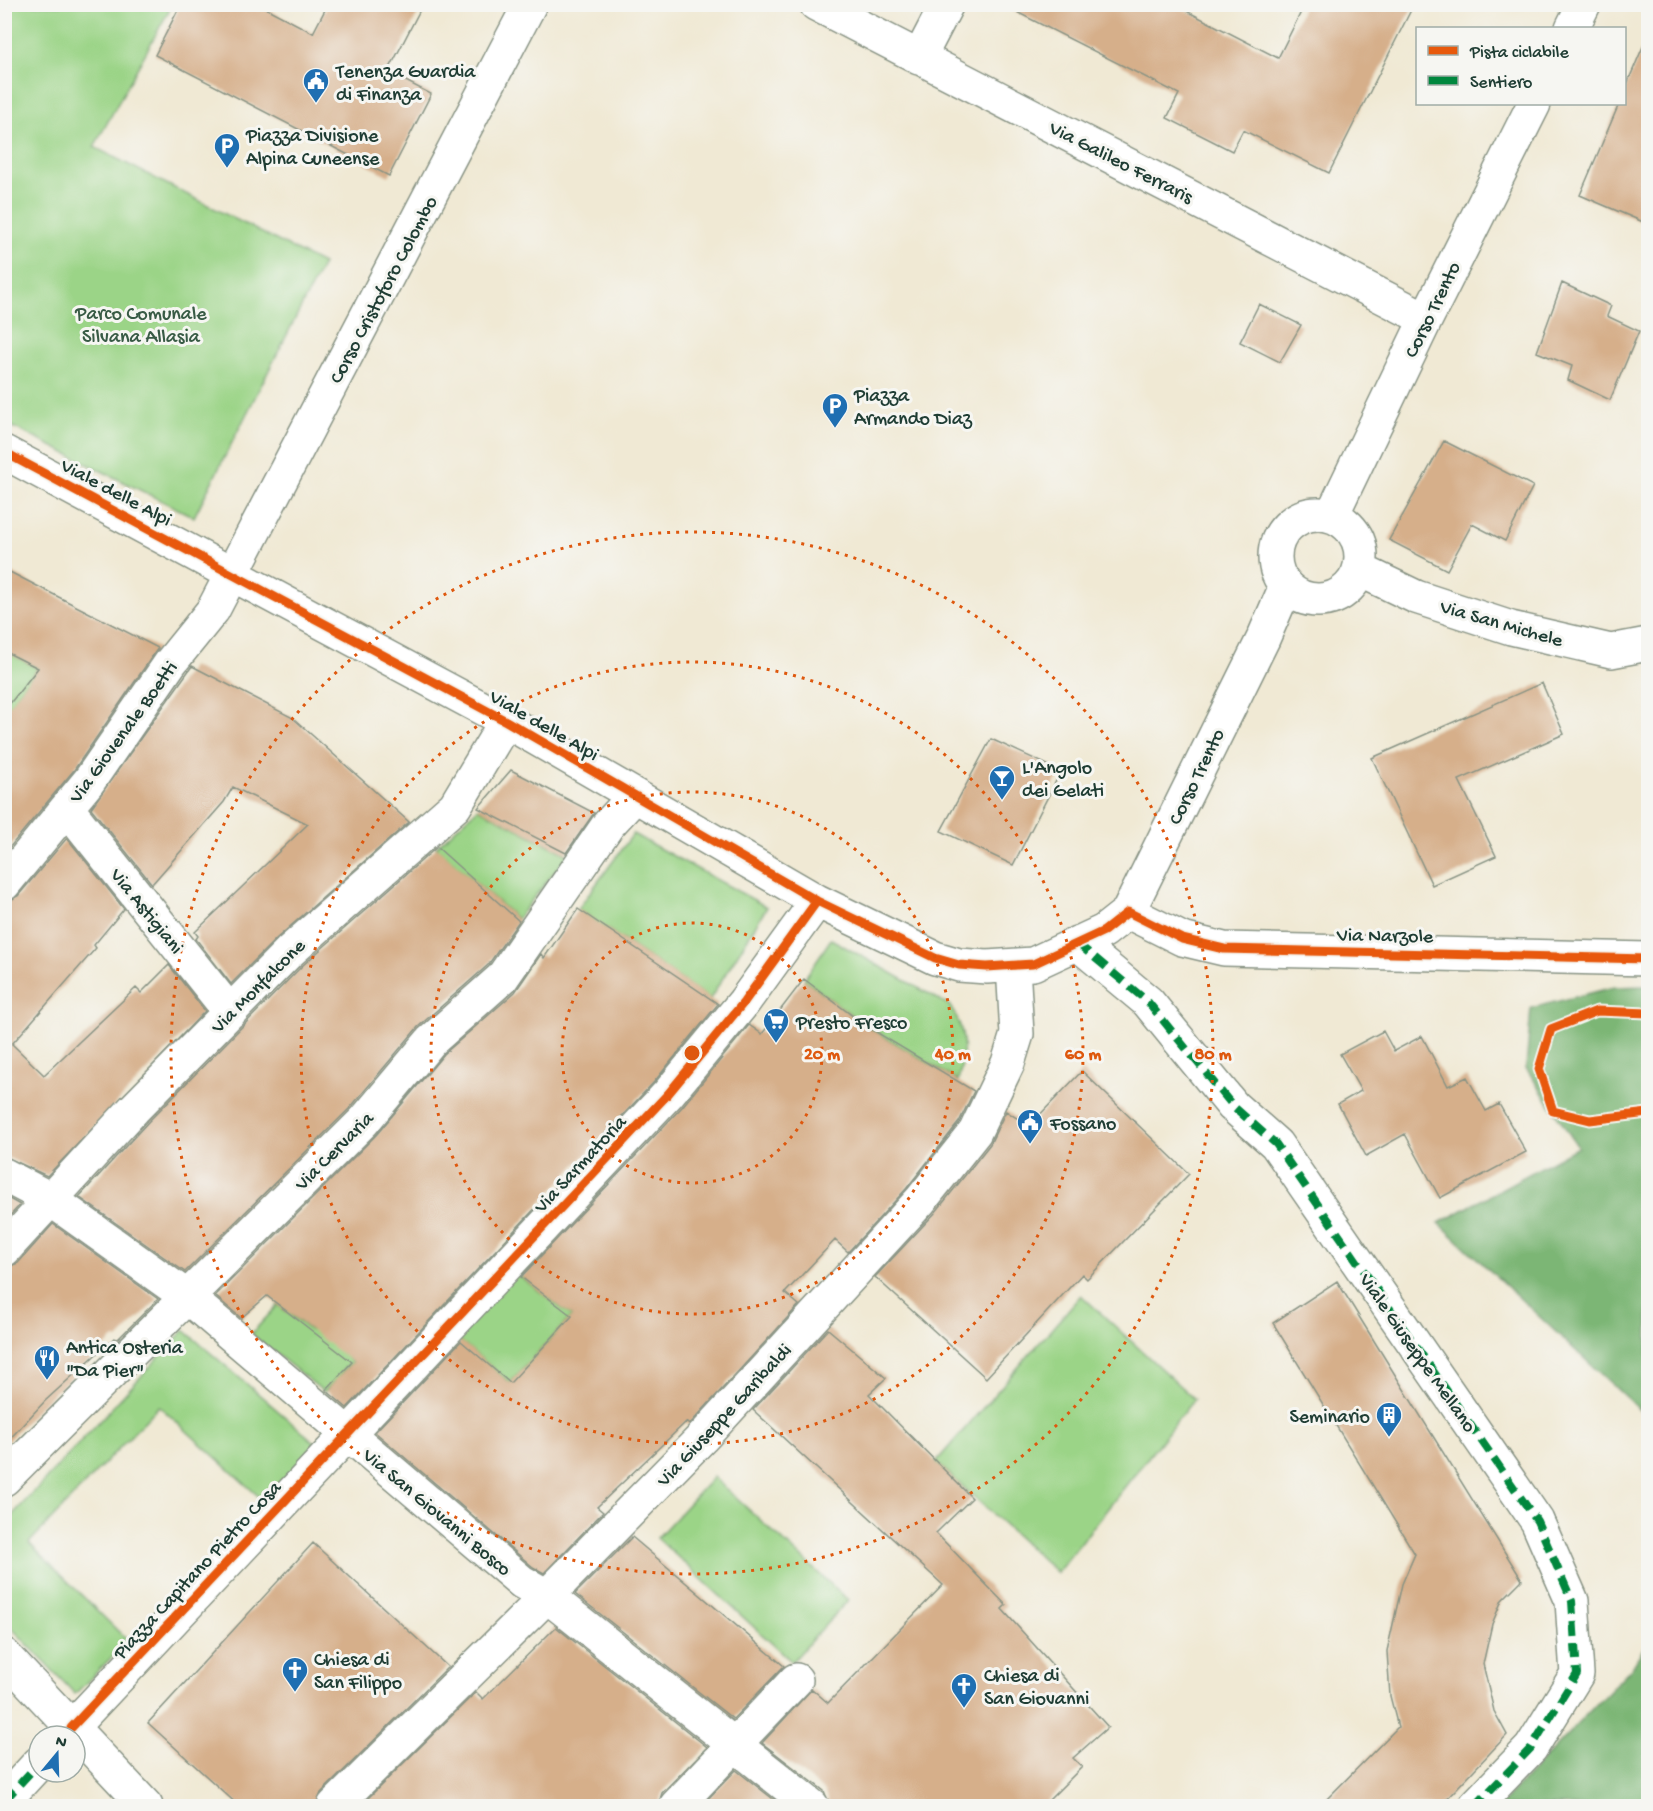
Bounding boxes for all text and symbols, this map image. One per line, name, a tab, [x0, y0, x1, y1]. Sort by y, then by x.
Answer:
legend	[1416, 27, 1626, 105]
text: Pista ciclabile	[1469, 43, 1570, 64]
place label: Tenenza Guardia di Finanza	[335, 62, 476, 108]
public building icon: Tenenza Guardia di Finanza	[301, 66, 331, 104]
text: Sentiero	[1470, 73, 1532, 94]
street label: Via Galileo Ferraris	[1044, 118, 1197, 211]
place label: Piazza Divisione Alpina Cuneense	[245, 126, 380, 172]
parking icon: Piazza Divisione Alpina Cuneense	[212, 131, 242, 169]
street label: Corso Cristoforo Colombo	[326, 193, 444, 388]
street label: Corso Trento	[1401, 259, 1467, 362]
park label: Parco Comunale Silvana Allasia	[74, 304, 207, 350]
place label: Piazza Armando Diaz	[853, 386, 973, 432]
parking icon: Piazza Armando Diaz	[820, 391, 850, 429]
street label: Viale delle Alpi	[55, 455, 175, 533]
street label: Via San Michele	[1436, 597, 1566, 654]
street label: Via Giovenale Boetti	[65, 658, 184, 809]
street label: Viale delle Alpi	[484, 686, 602, 768]
street label: Corso Trento	[1165, 726, 1231, 829]
place label: L'Angolo dei Gelati	[1022, 758, 1104, 804]
bar icon: L'Angolo dei Gelati	[987, 763, 1017, 801]
street label: Via Astigiani	[103, 864, 187, 960]
street label: Via Narzole	[1336, 925, 1434, 950]
street label: Via Monfalcone	[207, 935, 312, 1040]
supermarket icon: Presto Fresco	[761, 1006, 791, 1044]
place label: Presto Fresco	[795, 1013, 907, 1036]
centre of rings	[682, 1043, 702, 1063]
text: 20 m	[804, 1045, 840, 1066]
text: 40 m	[934, 1045, 971, 1066]
text: 60 m	[1065, 1045, 1101, 1066]
text: 80 m	[1194, 1045, 1232, 1066]
public building icon: Fossano	[1015, 1107, 1045, 1145]
street label: Via Cervaria	[291, 1108, 380, 1197]
street label: Via Sarmatoria	[530, 1111, 633, 1220]
place label: Fossano	[1049, 1114, 1116, 1137]
street label: Viale Giuseppe Mellano	[1352, 1269, 1480, 1438]
place label: Antica Osteria "Da Pier"	[66, 1338, 184, 1384]
street label: Via Giuseppe Garibaldi	[653, 1340, 798, 1493]
restaurant icon: Antica Osteria "Da Pier"	[32, 1343, 62, 1381]
building icon: Seminario	[1374, 1400, 1404, 1438]
place label: Seminario	[1289, 1407, 1370, 1430]
street label: Via San Giovanni Bosco	[356, 1444, 515, 1582]
street label: Piazza Capitano Pietro Cosa	[109, 1477, 288, 1666]
place label: Chiesa di San Filippo	[314, 1650, 402, 1696]
church icon: Chiesa di San Filippo	[280, 1655, 310, 1693]
place label: Chiesa di San Giovanni	[984, 1666, 1089, 1712]
church icon: Chiesa di San Giovanni	[949, 1671, 979, 1709]
north arrow	[27, 1724, 87, 1784]
text: N	[53, 1732, 69, 1754]

